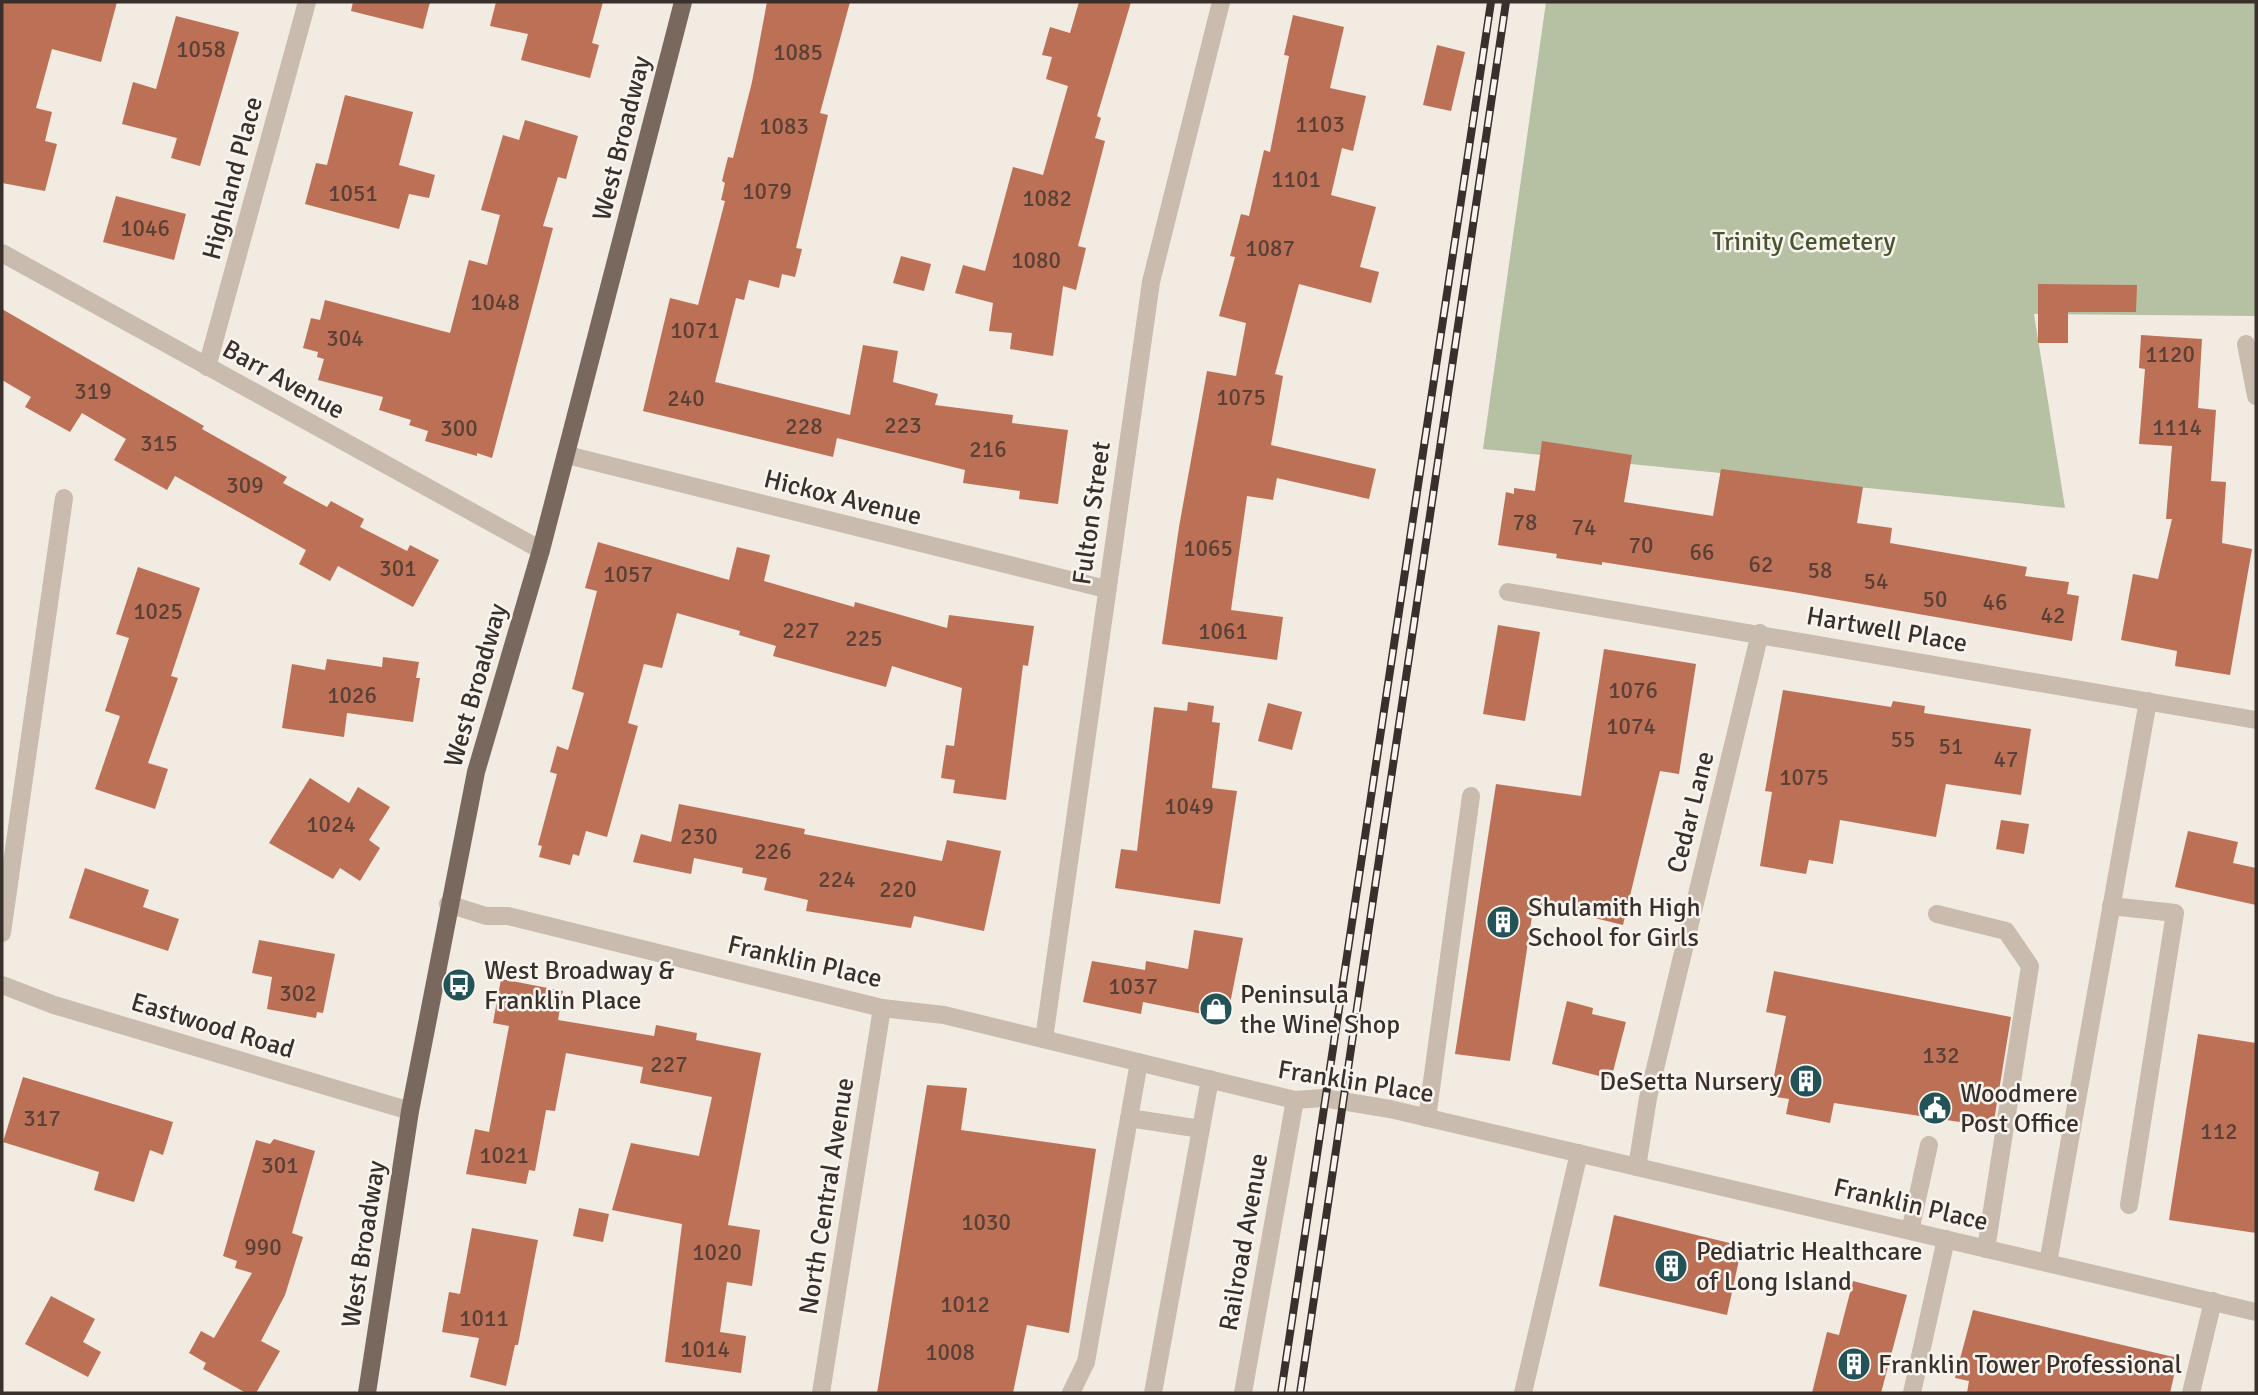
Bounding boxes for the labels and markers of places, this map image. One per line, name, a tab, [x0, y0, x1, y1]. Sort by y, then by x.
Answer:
place label: Shulamith High School for Girls	[1528, 892, 1701, 954]
building icon: Shulamith High School for Girls	[1484, 903, 1522, 941]
place label: West Broadway & Franklin Place	[484, 955, 675, 1017]
bus stop icon: West Broadway & Franklin Place	[440, 966, 478, 1004]
place label: Peninsula the Wine Shop	[1240, 979, 1400, 1041]
shop icon: Peninsula the Wine Shop	[1197, 990, 1235, 1028]
building icon: DeSetta Nursery	[1787, 1062, 1825, 1100]
place label: DeSetta Nursery	[1599, 1066, 1782, 1098]
place label: Woodmere Post Office	[1960, 1078, 2079, 1140]
public building icon: Woodmere Post Office	[1916, 1089, 1954, 1127]
place label: Pediatric Healthcare of Long Island	[1696, 1236, 1923, 1298]
building icon: Pediatric Healthcare of Long Island	[1652, 1247, 1690, 1285]
building icon: Franklin Tower Professional	[1835, 1345, 1873, 1383]
place label: Franklin Tower Professional	[1878, 1349, 2182, 1381]

